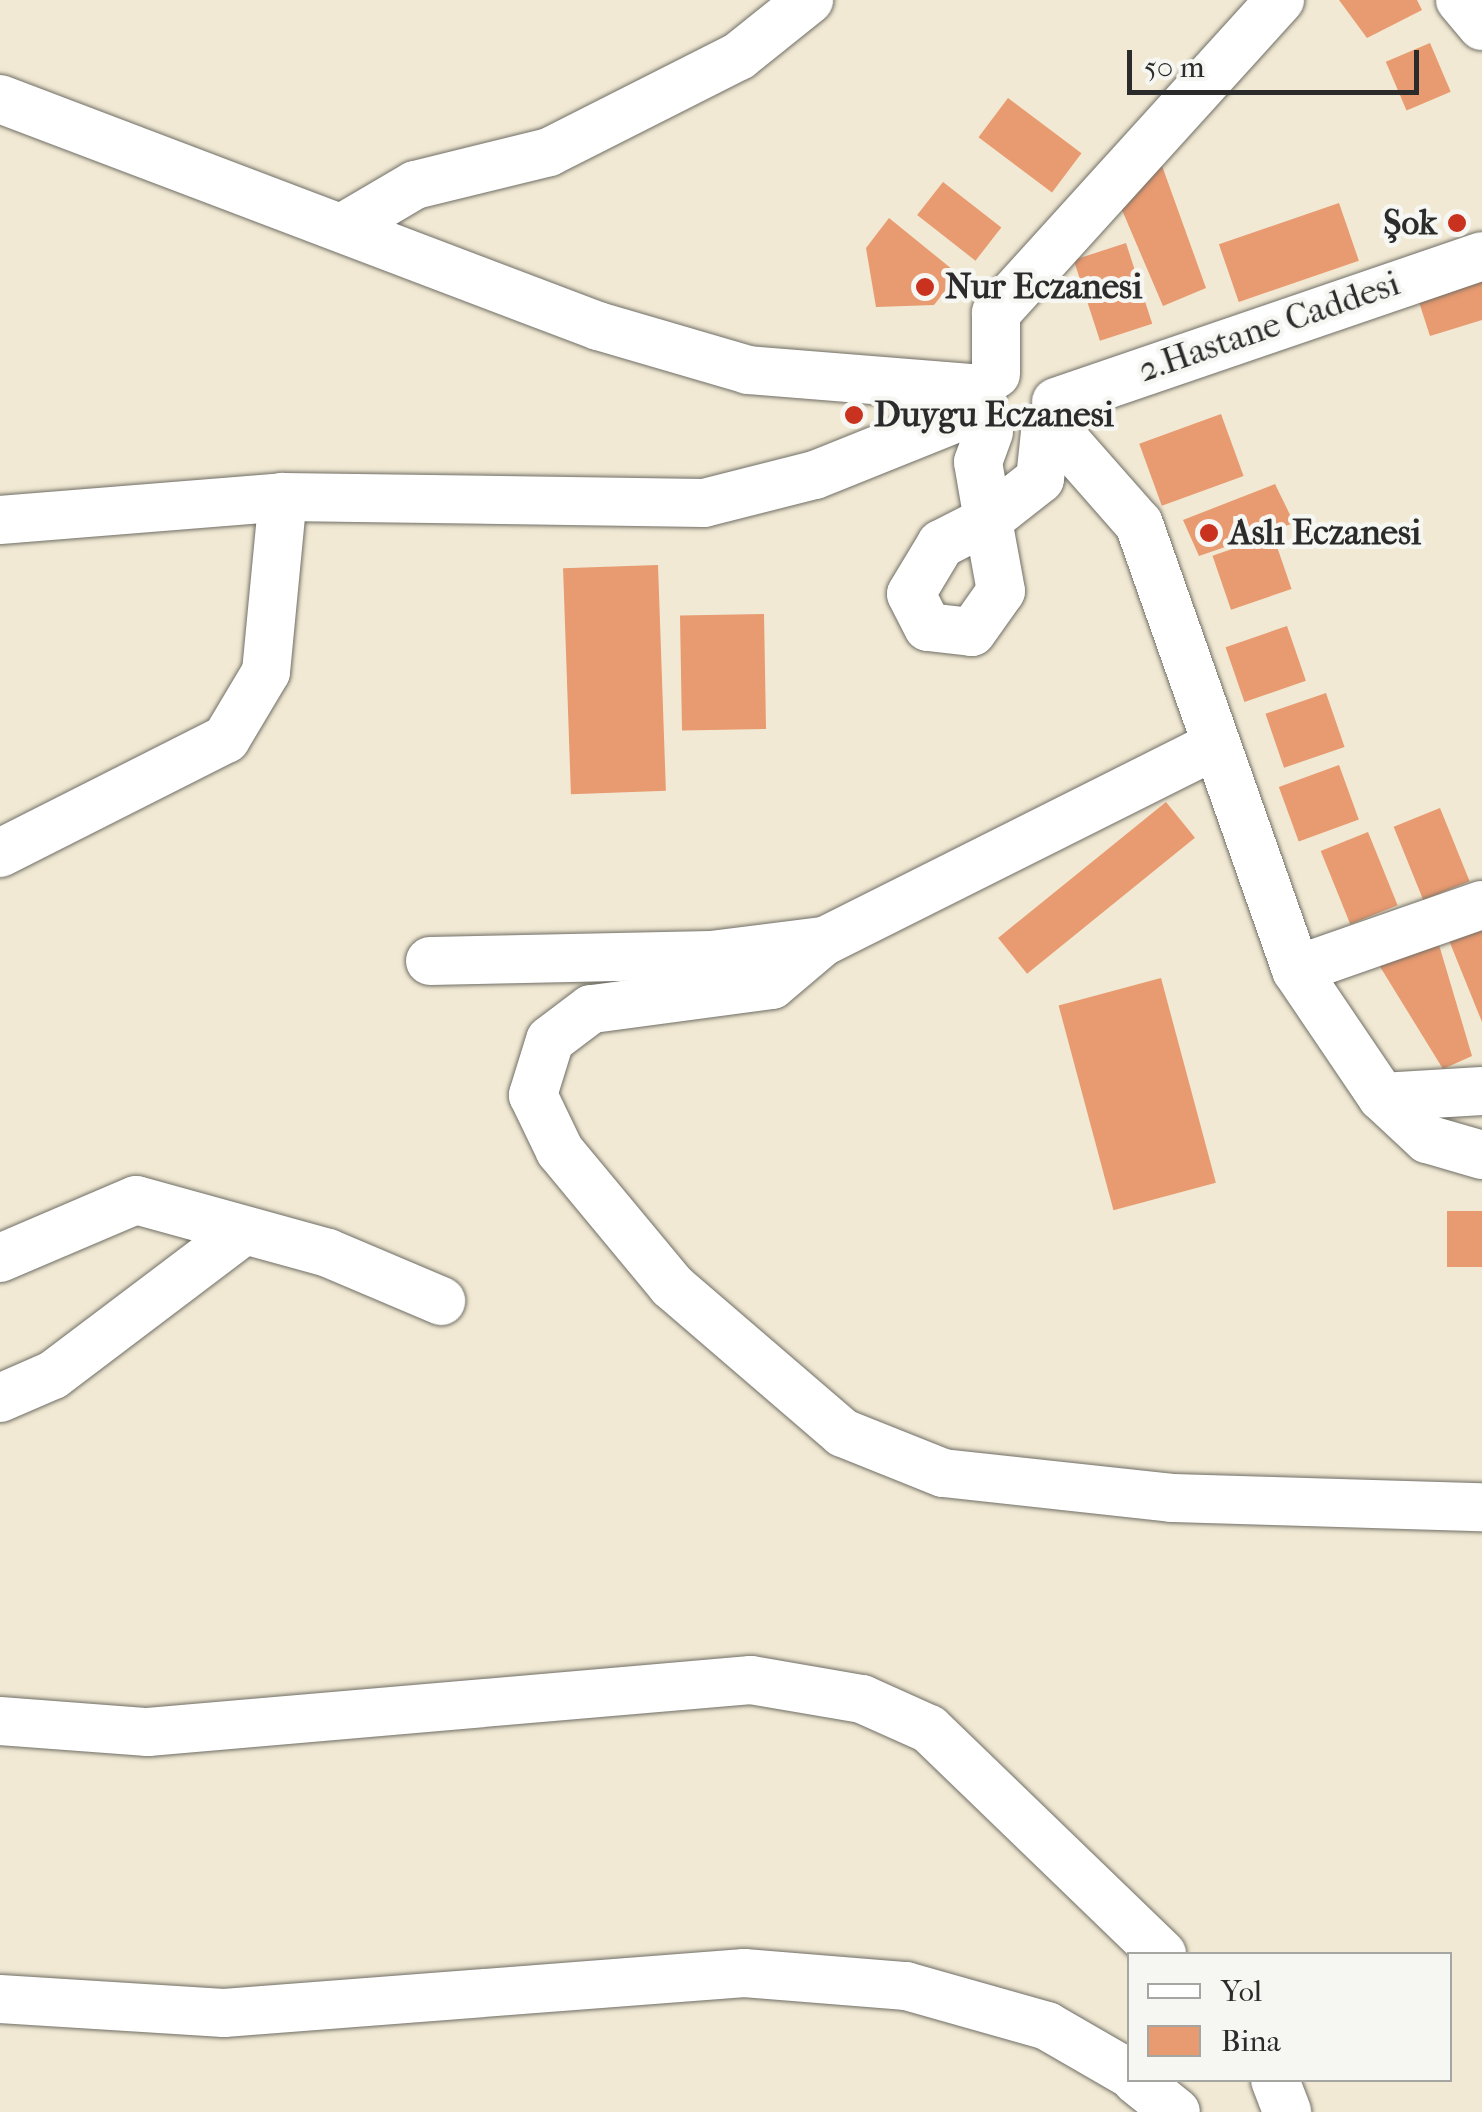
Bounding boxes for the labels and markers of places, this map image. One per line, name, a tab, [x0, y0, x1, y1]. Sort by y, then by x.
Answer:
place label: Şok	[1383, 202, 1437, 244]
marker: Şok	[1446, 212, 1468, 234]
place label: Nur Eczanesi	[945, 266, 1142, 308]
marker: Nur Eczanesi	[914, 276, 936, 298]
place label: Duygu Eczanesi	[874, 394, 1114, 436]
marker: Duygu Eczanesi	[843, 404, 865, 426]
place label: Aslı Eczanesi	[1229, 512, 1421, 554]
marker: Aslı Eczanesi	[1198, 522, 1220, 544]

